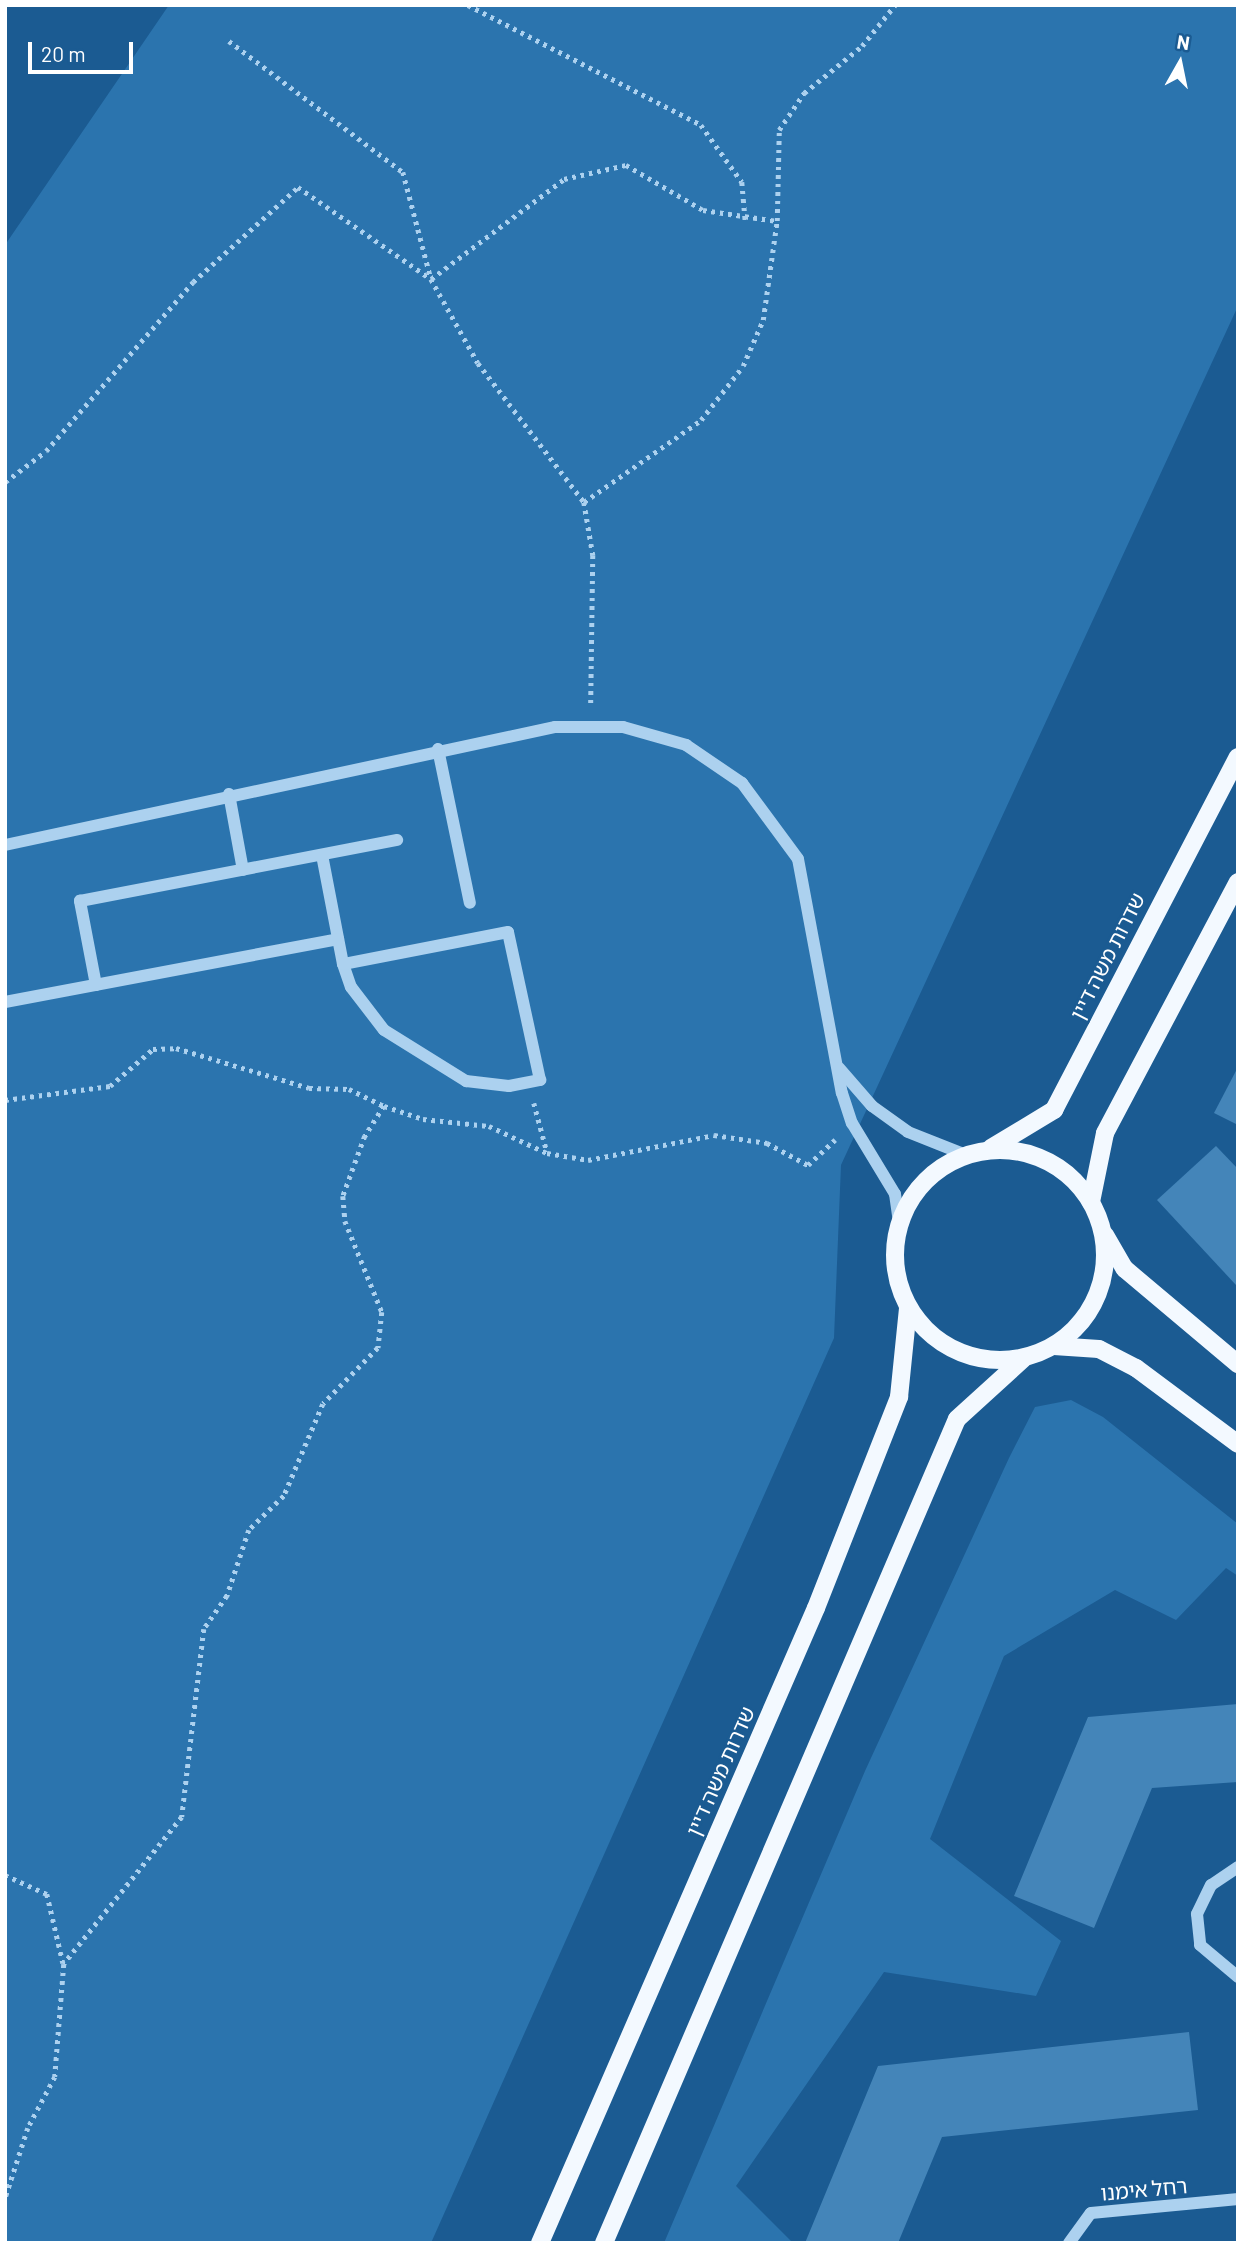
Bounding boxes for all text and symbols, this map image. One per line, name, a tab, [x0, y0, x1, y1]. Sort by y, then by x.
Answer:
scale bar	[32, 28, 136, 72]
north arrow	[1145, 28, 1215, 98]
text: N	[1175, 29, 1191, 54]
text: 20 m	[41, 41, 86, 66]
street label: שדרות משה דיין	[1064, 888, 1150, 1024]
street label: שדרות משה דיין	[680, 1702, 760, 1840]
street label: רחל אימנו	[1100, 2173, 1188, 2205]

